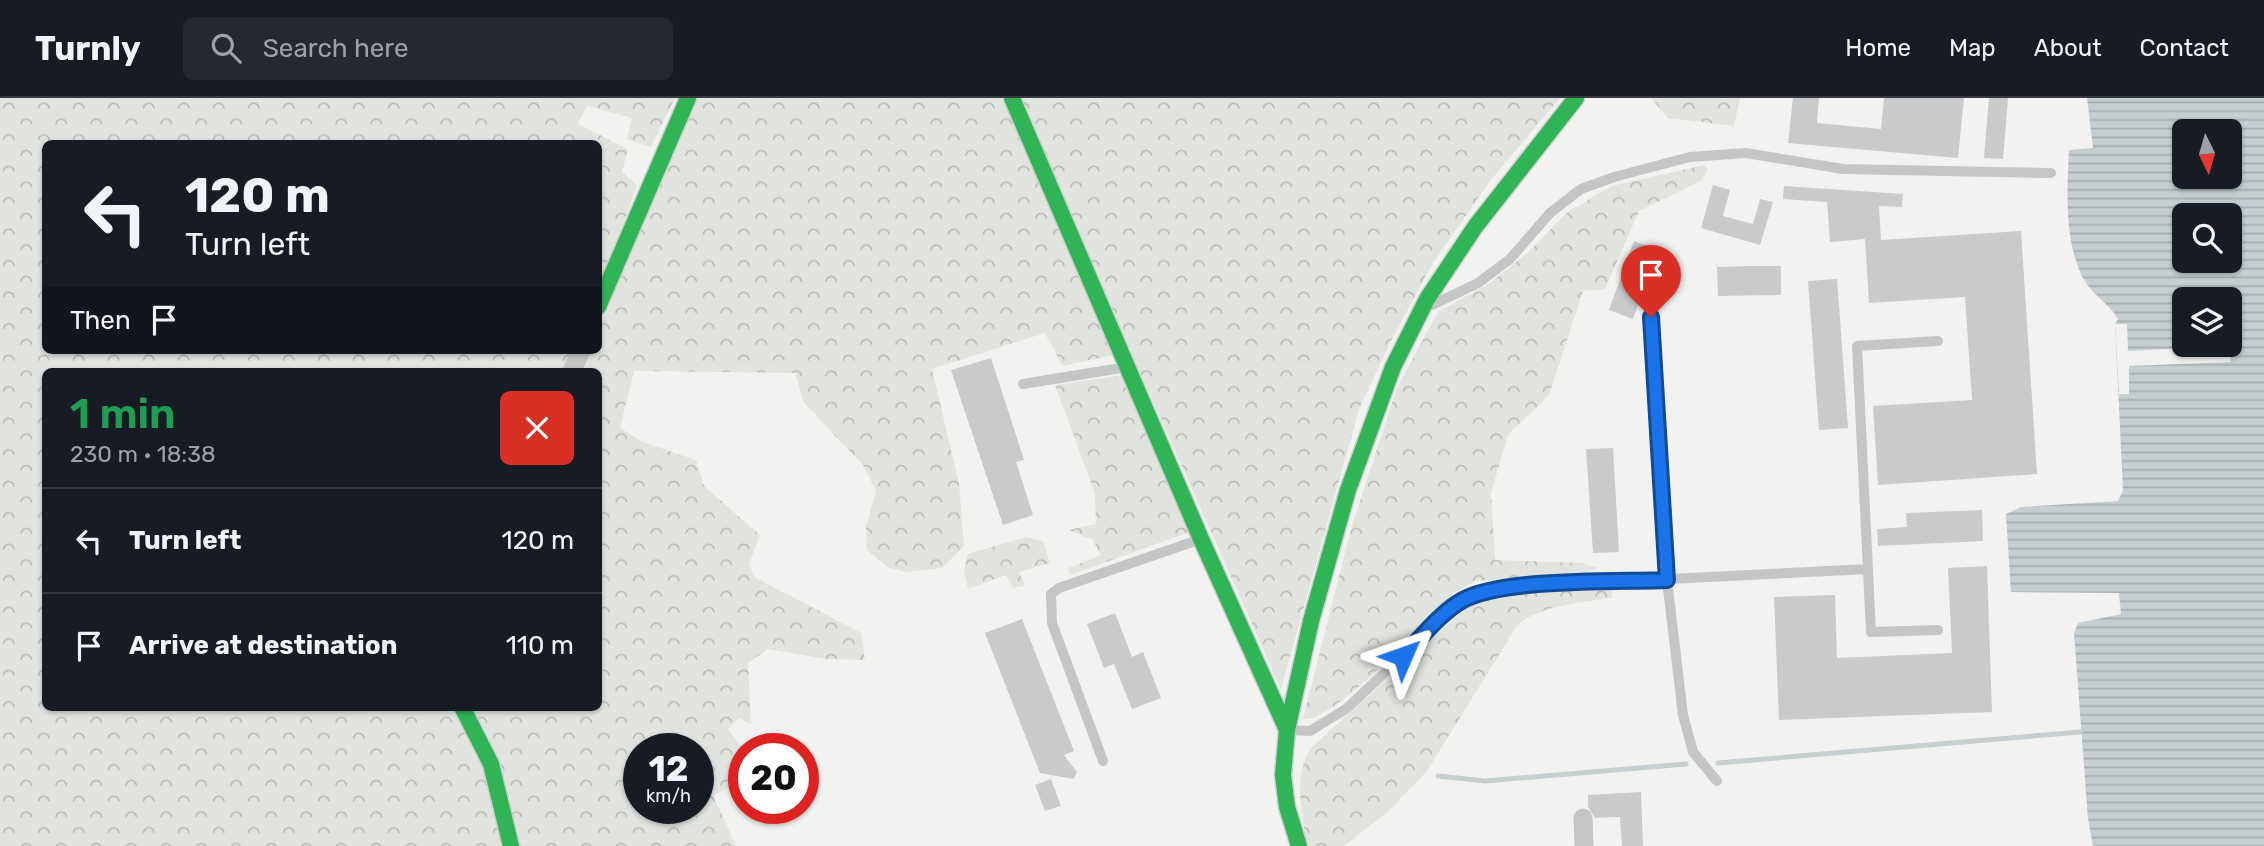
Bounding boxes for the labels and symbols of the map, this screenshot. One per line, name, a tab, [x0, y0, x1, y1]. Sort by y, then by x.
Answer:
north arrow	[2172, 119, 2242, 189]
pin	[1621, 245, 1681, 317]
position arrow	[1366, 619, 1440, 693]
speed limit sign: 20	[728, 733, 819, 824]

